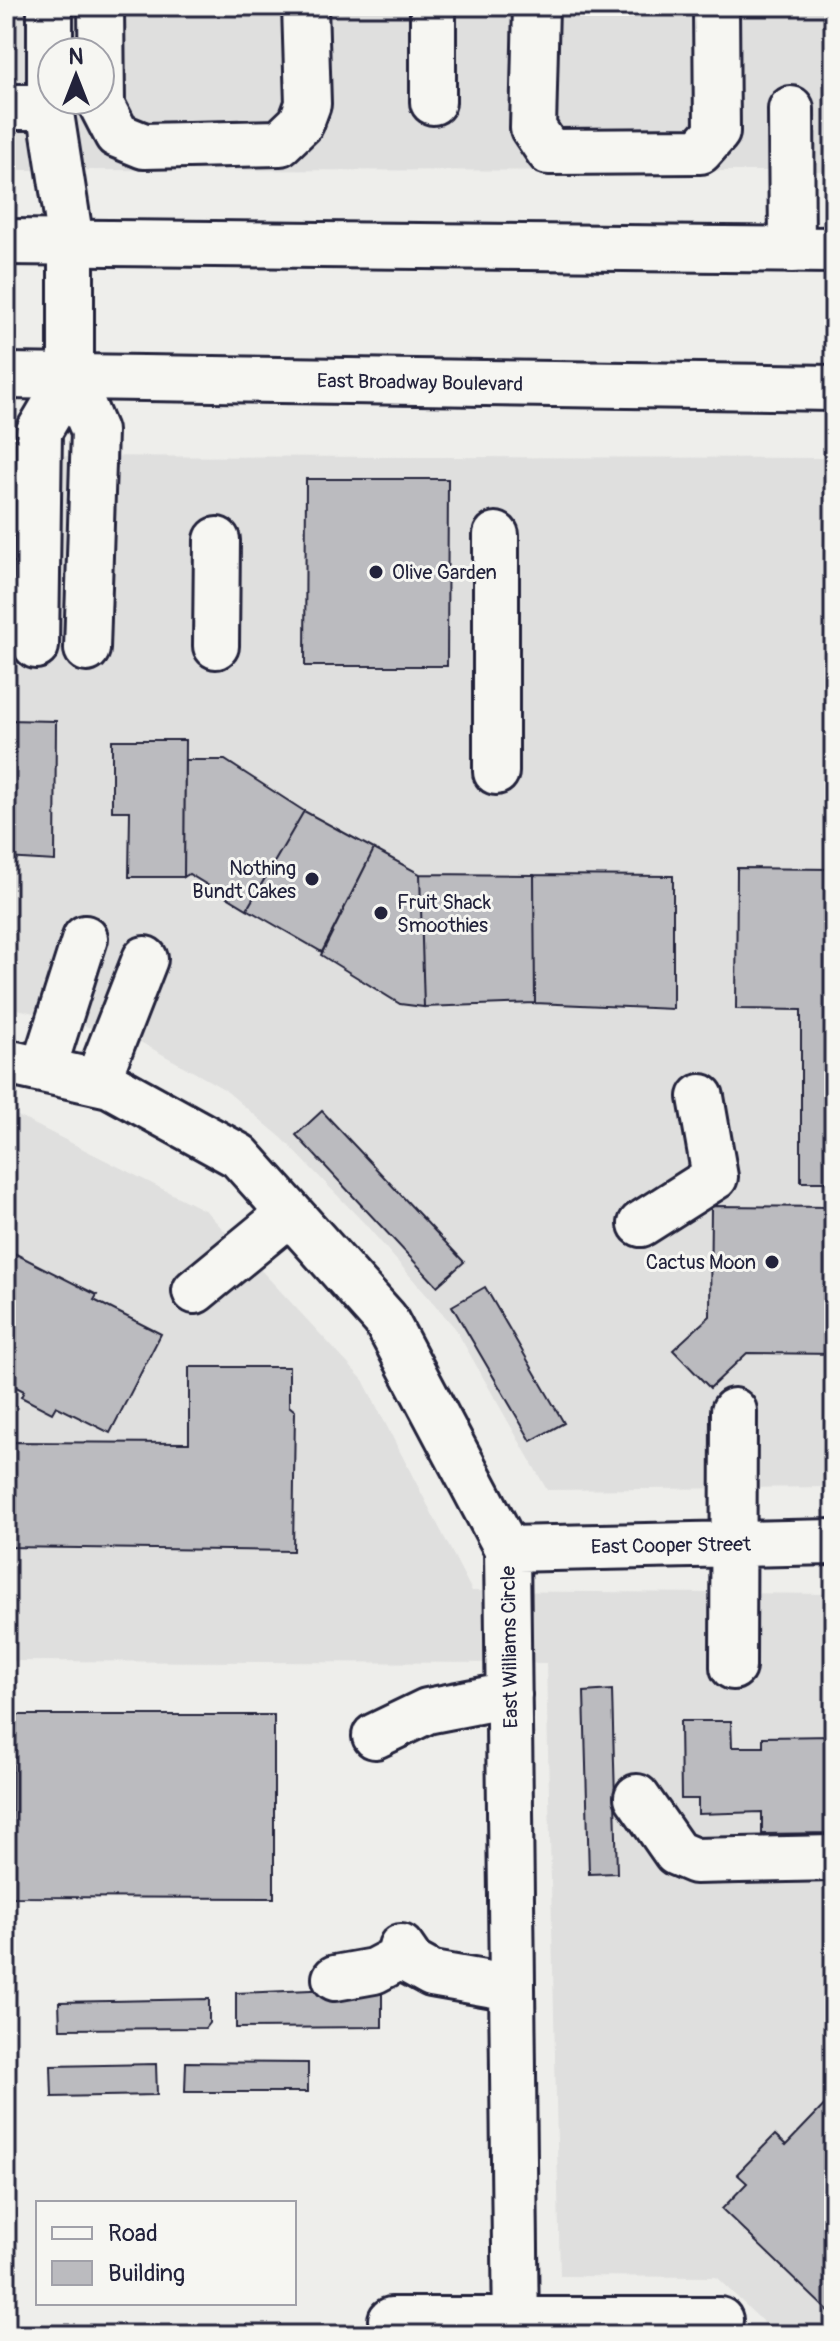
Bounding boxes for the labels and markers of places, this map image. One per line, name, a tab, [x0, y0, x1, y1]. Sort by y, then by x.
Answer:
place label: Olive Garden	[392, 560, 497, 585]
marker: Olive Garden	[367, 563, 385, 581]
place label: Nothing Bundt Cakes	[192, 856, 296, 904]
marker: Nothing Bundt Cakes	[303, 870, 321, 888]
place label: Fruit Shack Smoothies	[397, 890, 492, 938]
marker: Fruit Shack Smoothies	[372, 904, 390, 922]
place label: Cactus Moon	[646, 1250, 756, 1275]
marker: Cactus Moon	[763, 1253, 781, 1271]

